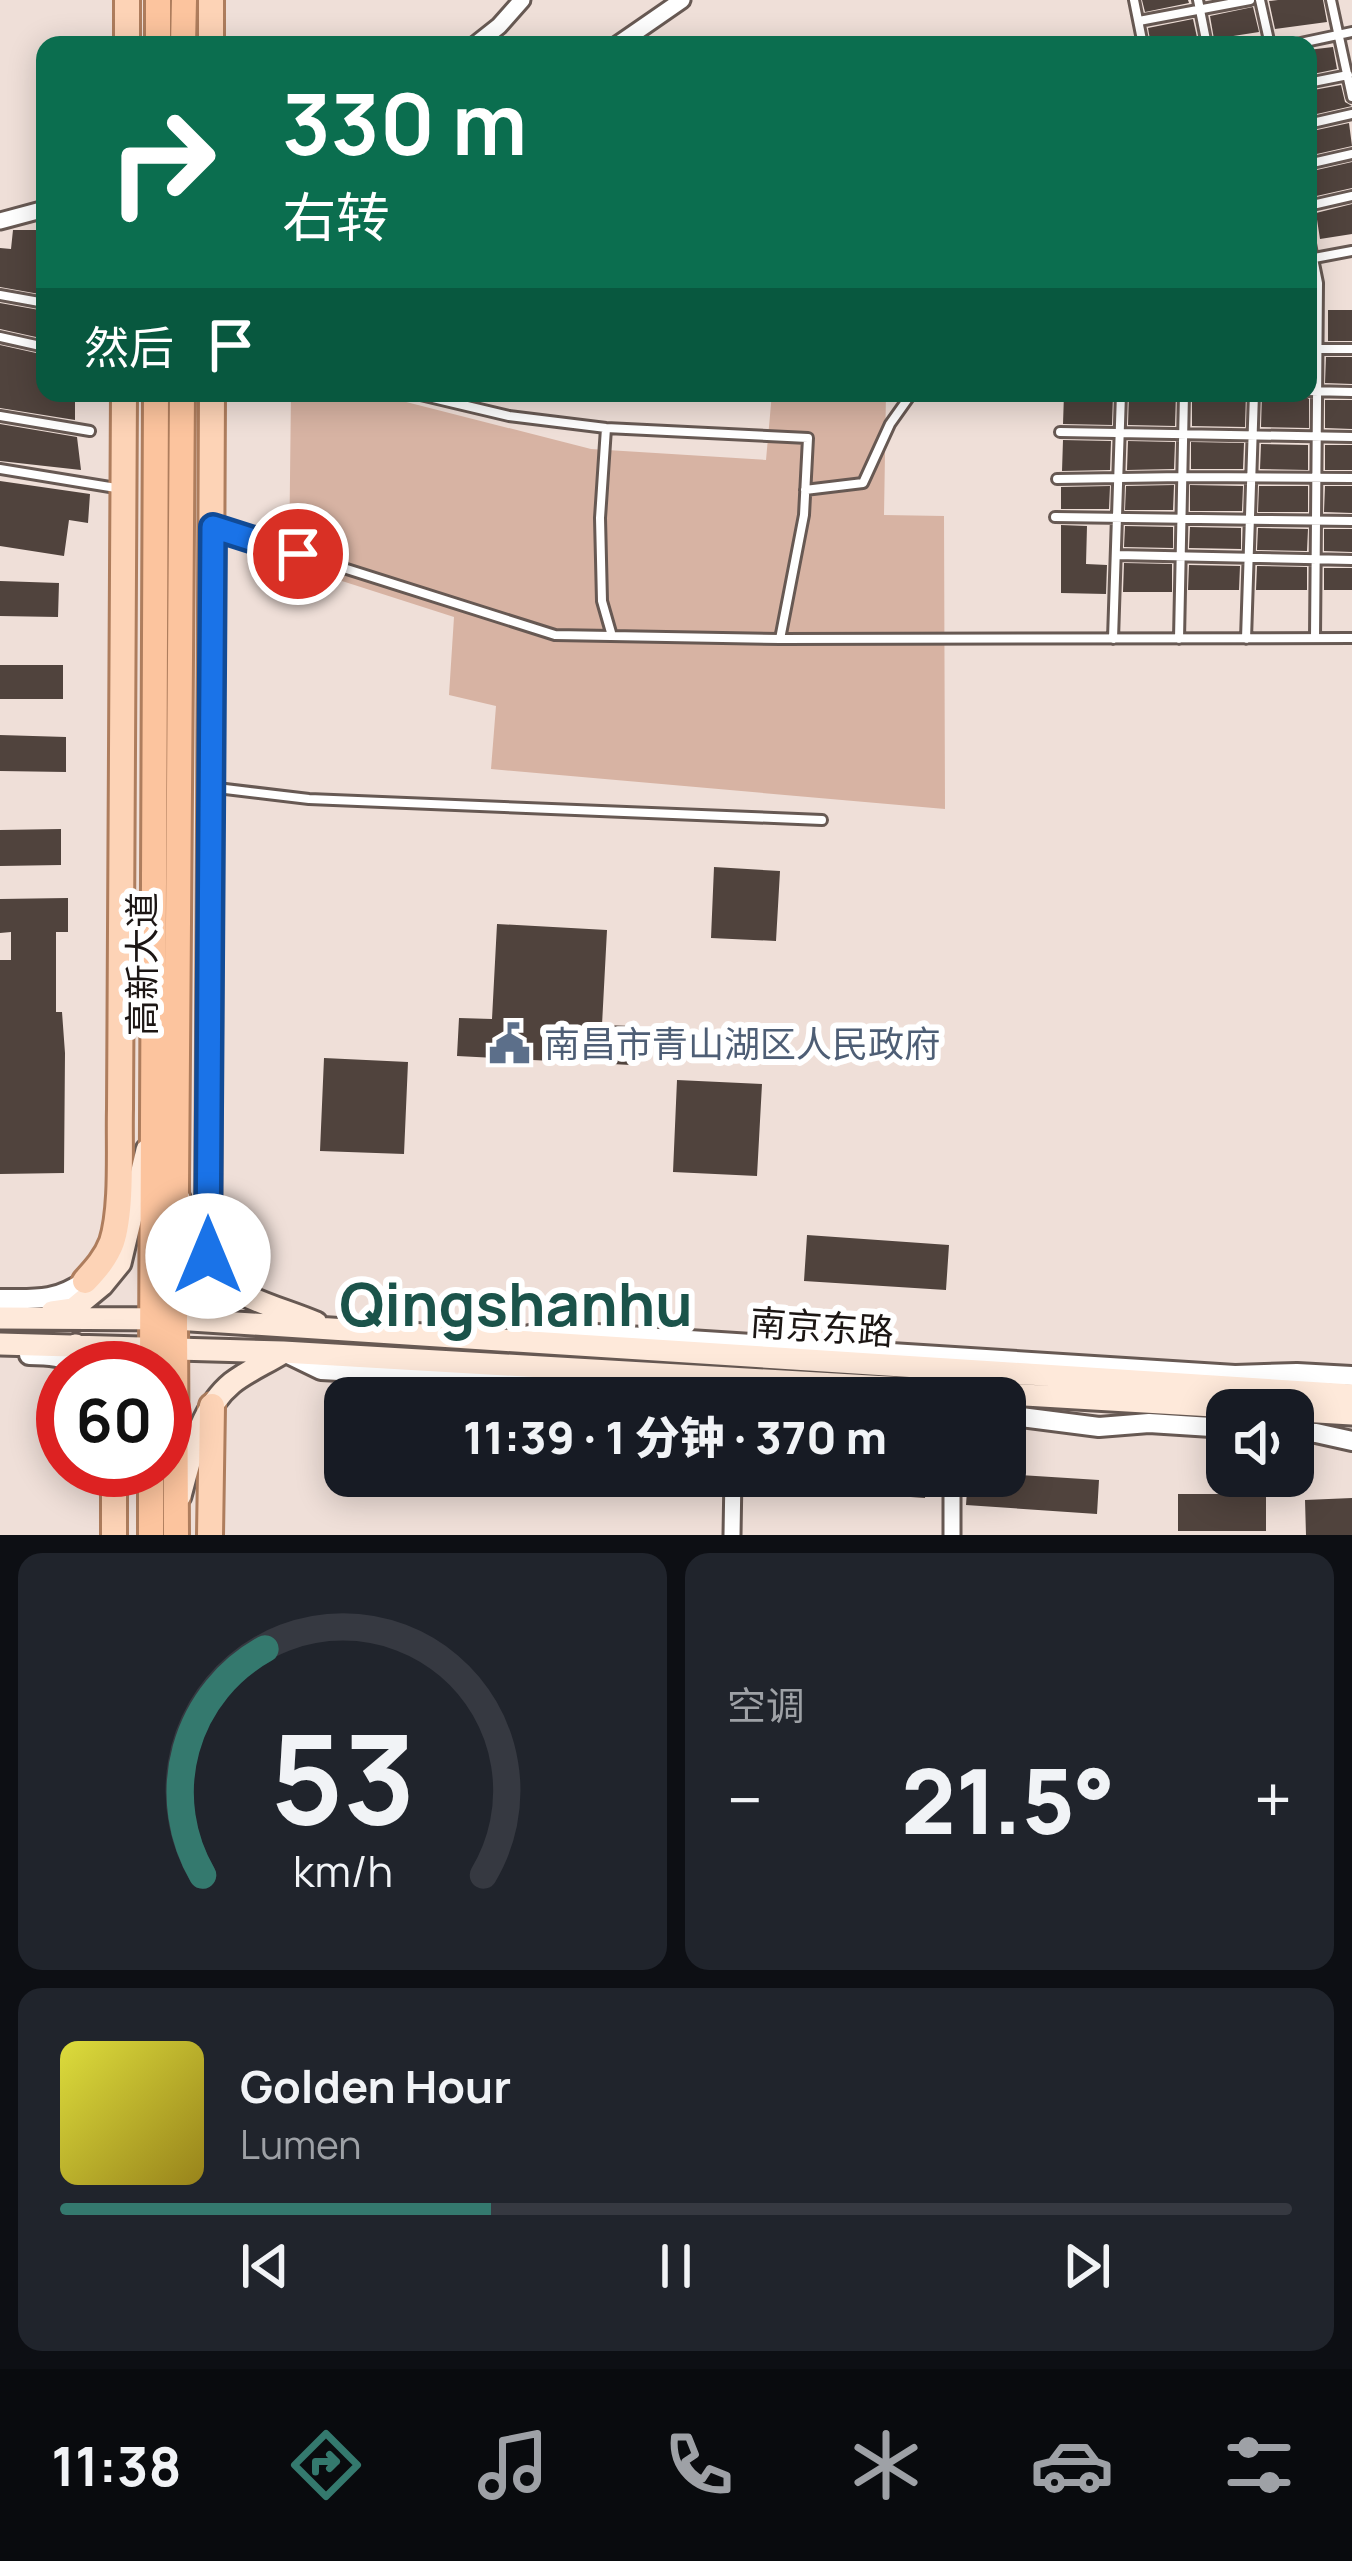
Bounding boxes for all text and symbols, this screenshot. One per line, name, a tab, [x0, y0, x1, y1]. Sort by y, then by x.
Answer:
text: 330 m	[282, 65, 527, 180]
icon: right	[84, 84, 240, 240]
text: 右转	[282, 179, 390, 253]
icon: arrive	[198, 312, 264, 378]
text: 然后	[84, 316, 174, 378]
pin	[247, 503, 349, 605]
icon: arrive	[265, 521, 331, 587]
street label: 高新大道	[117, 892, 166, 1036]
place label: 南昌市青山湖区人民政府	[544, 1019, 940, 1068]
public building icon: 南昌市青山湖区人民政府	[487, 1021, 533, 1067]
position arrow	[145, 1193, 271, 1319]
district label: Qingshanhu	[339, 1262, 693, 1344]
street label: 南京东路	[748, 1297, 896, 1356]
speed limit sign: 60	[36, 1341, 192, 1497]
map controls	[1206, 1389, 1314, 1497]
button: sound	[1206, 1389, 1314, 1497]
text: 11:39 · 1 分钟 · 370 m	[463, 1406, 887, 1468]
text: 空调	[727, 1678, 805, 1732]
text: 53	[270, 1691, 415, 1861]
text: 21.5°	[901, 1738, 1115, 1861]
text: −	[727, 1754, 763, 1844]
text: +	[1254, 1754, 1292, 1844]
text: km/h	[293, 1840, 392, 1899]
text: Golden Hour	[240, 2055, 511, 2117]
text: Lumen	[240, 2117, 361, 2171]
icon: previous	[232, 2233, 298, 2299]
icon: pause	[643, 2233, 709, 2299]
icon: next	[1054, 2233, 1120, 2299]
icon: directions	[284, 2423, 368, 2507]
icon: music	[471, 2423, 555, 2507]
icon: phone	[657, 2423, 741, 2507]
icon: climate	[844, 2423, 928, 2507]
icon: car	[1030, 2423, 1114, 2507]
icon: filters	[1217, 2423, 1301, 2507]
text: 11:38	[51, 2428, 182, 2502]

